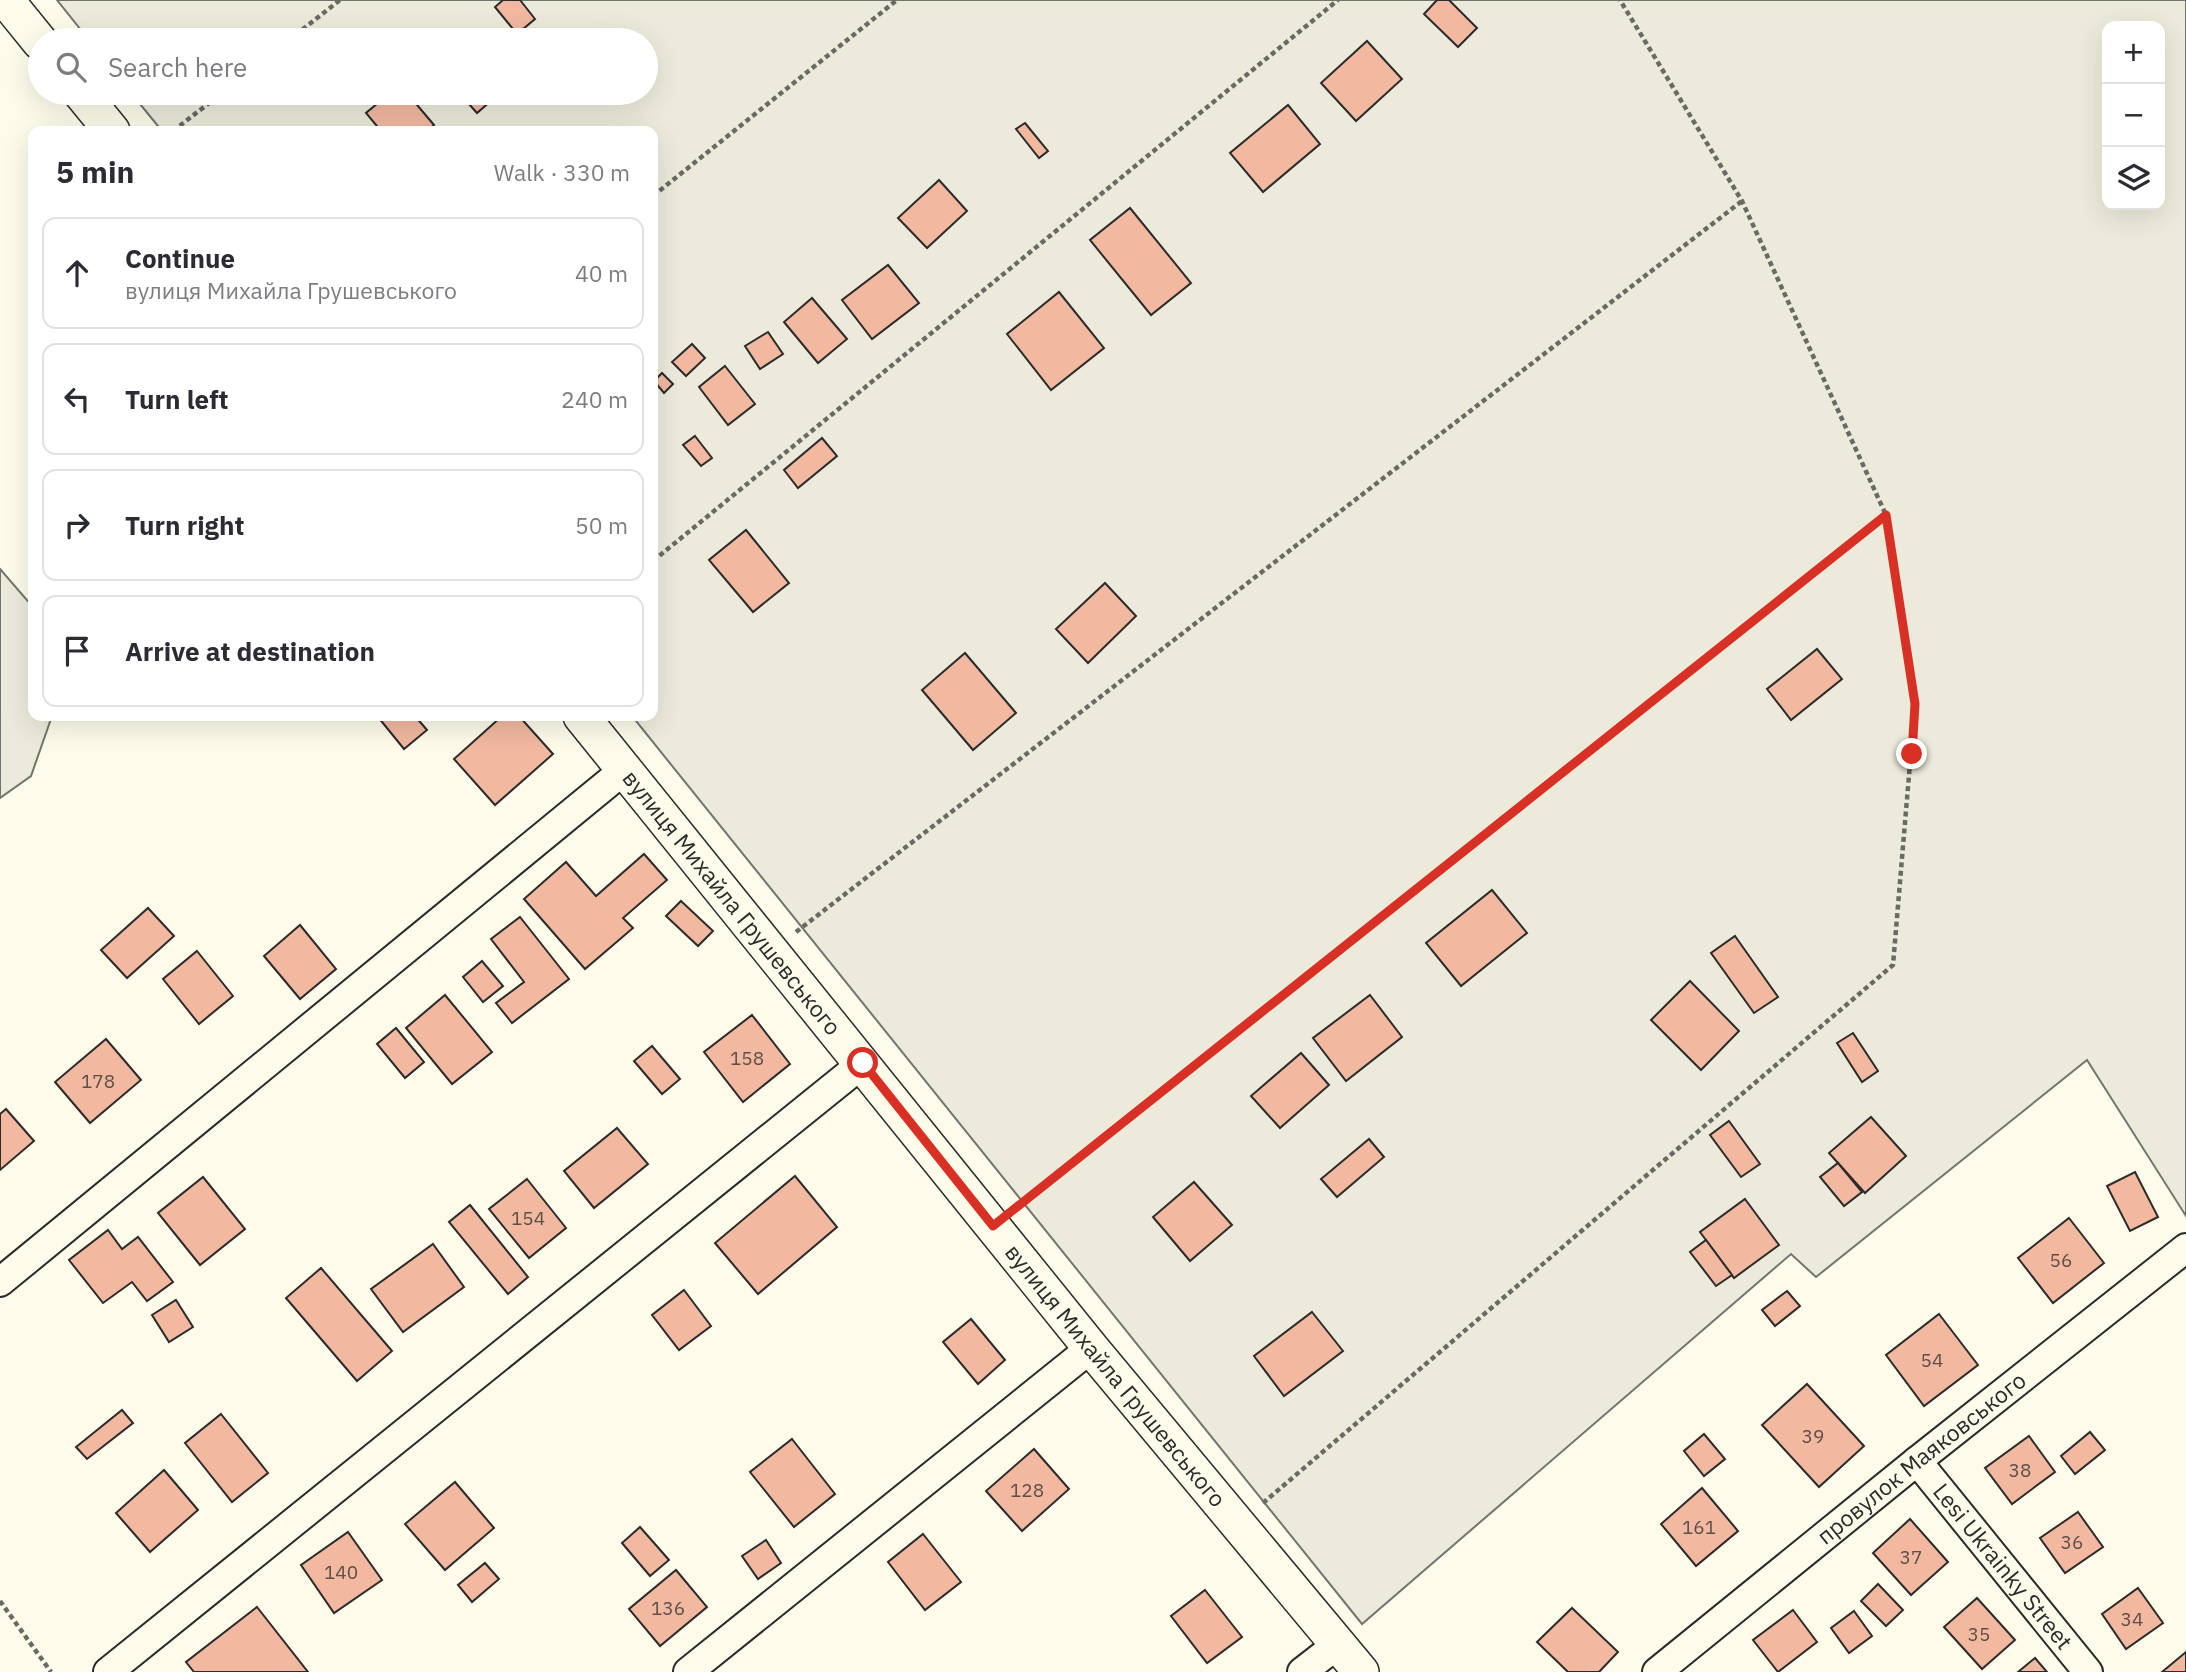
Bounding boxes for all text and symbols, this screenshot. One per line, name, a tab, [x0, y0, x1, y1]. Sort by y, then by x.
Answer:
map controls	[2102, 21, 2165, 210]
button: +	[2102, 21, 2165, 84]
search box	[28, 28, 658, 105]
icon: search	[52, 48, 90, 86]
text: Search here	[108, 50, 247, 84]
button: −	[2102, 84, 2165, 147]
button: layers	[2102, 147, 2165, 210]
text: 5 min	[56, 152, 134, 191]
text: Walk · 330 m	[494, 157, 630, 187]
text: Continue	[125, 241, 235, 275]
icon: ahead	[58, 254, 96, 292]
text: 40 m	[575, 258, 628, 288]
text: вулиця Михайла Грушевського	[125, 275, 457, 305]
icon: left	[58, 380, 96, 418]
text: Turn left	[125, 382, 228, 416]
text: 240 m	[561, 384, 628, 414]
icon: right	[58, 506, 96, 544]
text: Turn right	[125, 508, 244, 542]
text: 50 m	[575, 510, 628, 540]
icon: arrive	[58, 632, 96, 670]
text: Arrive at destination	[125, 634, 375, 668]
route end	[1896, 738, 1927, 769]
street label: вулиця Михайла Грушевського	[617, 763, 848, 1041]
house number: 158	[730, 1046, 764, 1070]
route start	[847, 1047, 878, 1078]
house number: 178	[81, 1069, 115, 1093]
house number: 154	[511, 1206, 545, 1230]
street label: вулиця Михайла Грушевського	[999, 1237, 1233, 1513]
house number: 56	[2050, 1248, 2072, 1272]
house number: 54	[1921, 1348, 1943, 1372]
street label: провулок Маяковського	[1810, 1365, 2032, 1550]
house number: 39	[1802, 1424, 1824, 1448]
house number: 38	[2009, 1458, 2031, 1482]
street label: Lesi Ukrainky Street	[1927, 1477, 2080, 1655]
house number: 128	[1010, 1478, 1044, 1502]
house number: 161	[1682, 1515, 1716, 1539]
house number: 36	[2061, 1530, 2083, 1554]
house number: 37	[1900, 1545, 1922, 1569]
house number: 140	[324, 1560, 358, 1584]
house number: 136	[651, 1596, 685, 1620]
house number: 34	[2121, 1607, 2143, 1631]
house number: 35	[1968, 1622, 1990, 1646]

